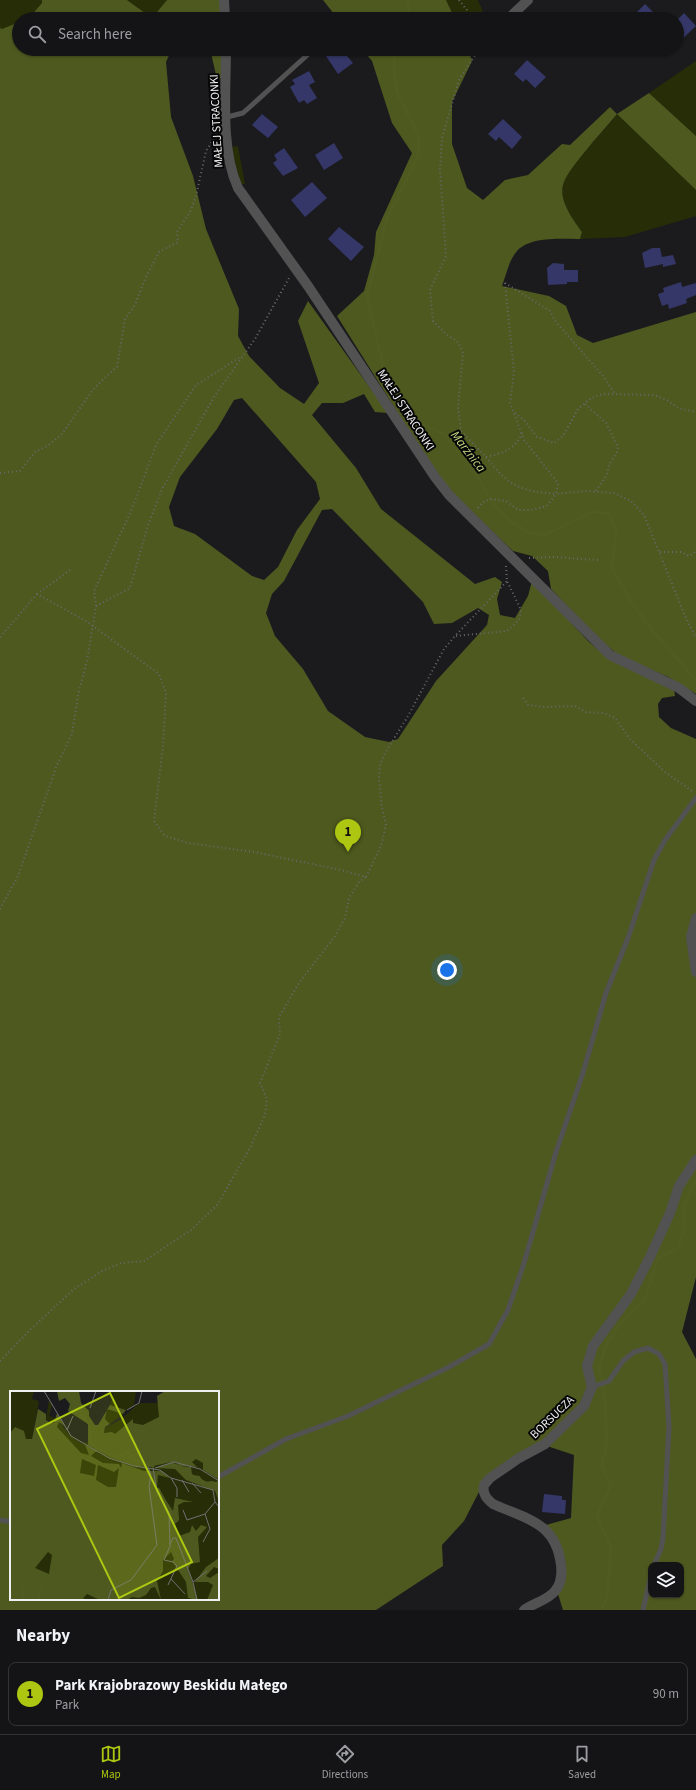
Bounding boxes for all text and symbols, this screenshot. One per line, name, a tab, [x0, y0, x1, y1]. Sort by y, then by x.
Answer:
search box	[12, 12, 684, 56]
icon: search	[26, 23, 48, 45]
text: Search here	[58, 24, 132, 45]
street label: MAŁEJ STRACONKI	[206, 74, 227, 168]
street label: MAŁEJ STRACONKI	[373, 366, 438, 454]
water label: Marźnica	[446, 427, 490, 476]
pin: 1	[335, 819, 361, 852]
your location	[437, 960, 457, 980]
inset map	[10, 1391, 219, 1600]
street label: BORSUCZA	[526, 1392, 579, 1443]
map controls	[648, 1562, 684, 1598]
button: layers	[648, 1562, 684, 1598]
text: Nearby	[16, 1624, 70, 1648]
text: Park Krajobrazowy Beskidu Małego	[55, 1675, 288, 1696]
text: 1	[27, 1685, 33, 1703]
text: 90 m	[653, 1685, 679, 1703]
text: Park	[55, 1696, 79, 1714]
tab: Map	[100, 1743, 122, 1782]
tab: Directions	[322, 1743, 368, 1782]
tab: Saved	[568, 1743, 596, 1782]

